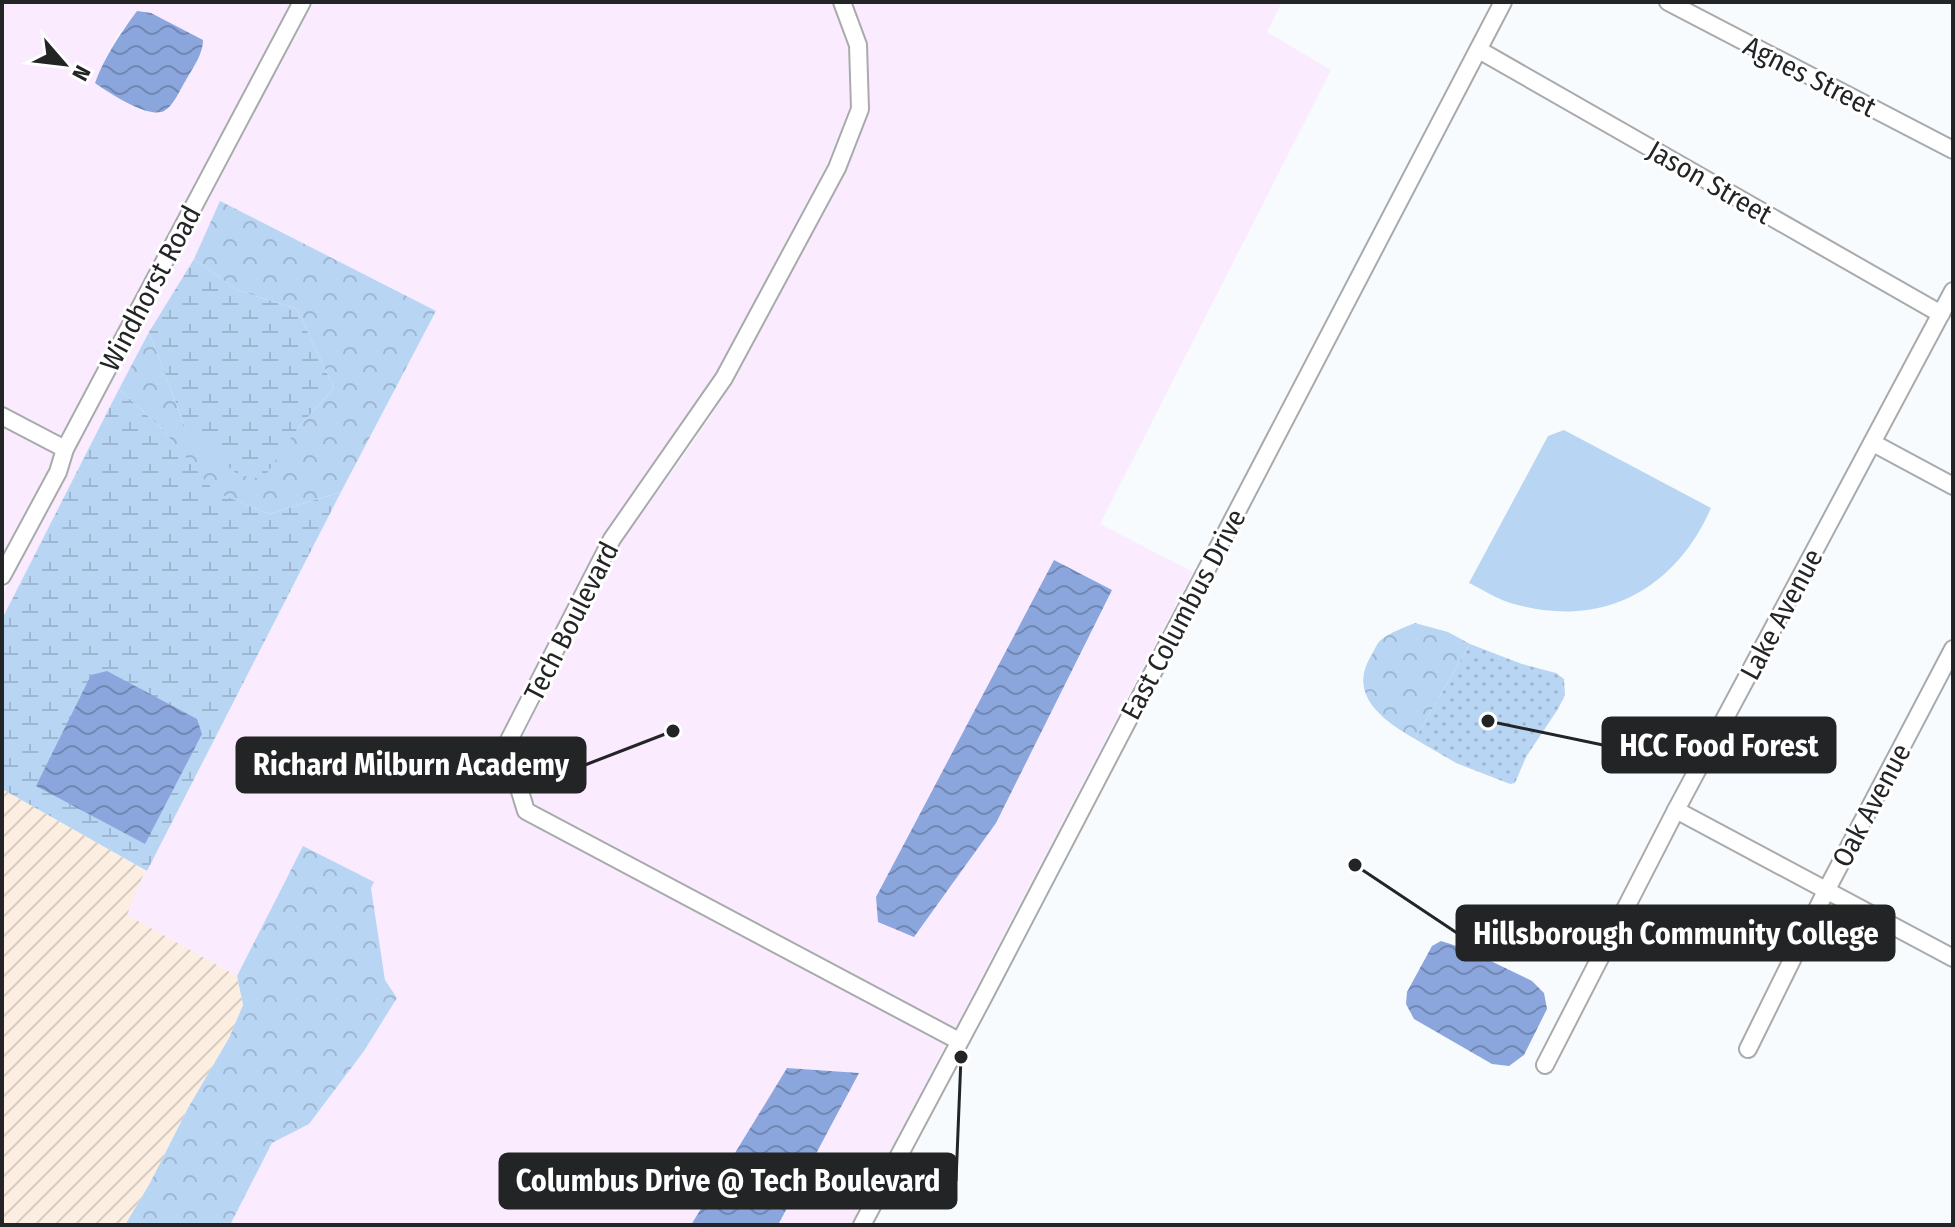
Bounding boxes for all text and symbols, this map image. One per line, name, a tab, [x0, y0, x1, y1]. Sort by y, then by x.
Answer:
north arrow	[24, 24, 104, 104]
street label: Agnes Street	[1738, 29, 1882, 124]
text: N	[66, 61, 96, 85]
street label: Jason Street	[1642, 134, 1779, 232]
street label: Windhorst Road	[93, 200, 208, 377]
street label: East Columbus Drive	[1114, 503, 1253, 725]
street label: Tech Boulevard	[517, 536, 626, 706]
street label: Lake Avenue	[1733, 543, 1830, 685]
callout: HCC Food Forest	[1603, 718, 1835, 772]
text: HCC Food Forest	[1619, 728, 1819, 764]
callout: Richard Milburn Academy	[237, 738, 585, 792]
street label: Oak Avenue	[1825, 738, 1918, 872]
text: Richard Milburn Academy	[253, 747, 570, 783]
callout: Hillsborough Community College	[1457, 906, 1894, 960]
text: Hillsborough Community College	[1473, 916, 1879, 952]
callout: Columbus Drive @ Tech Boulevard	[500, 1154, 956, 1208]
text: Columbus Drive @ Tech Boulevard	[516, 1163, 940, 1199]

